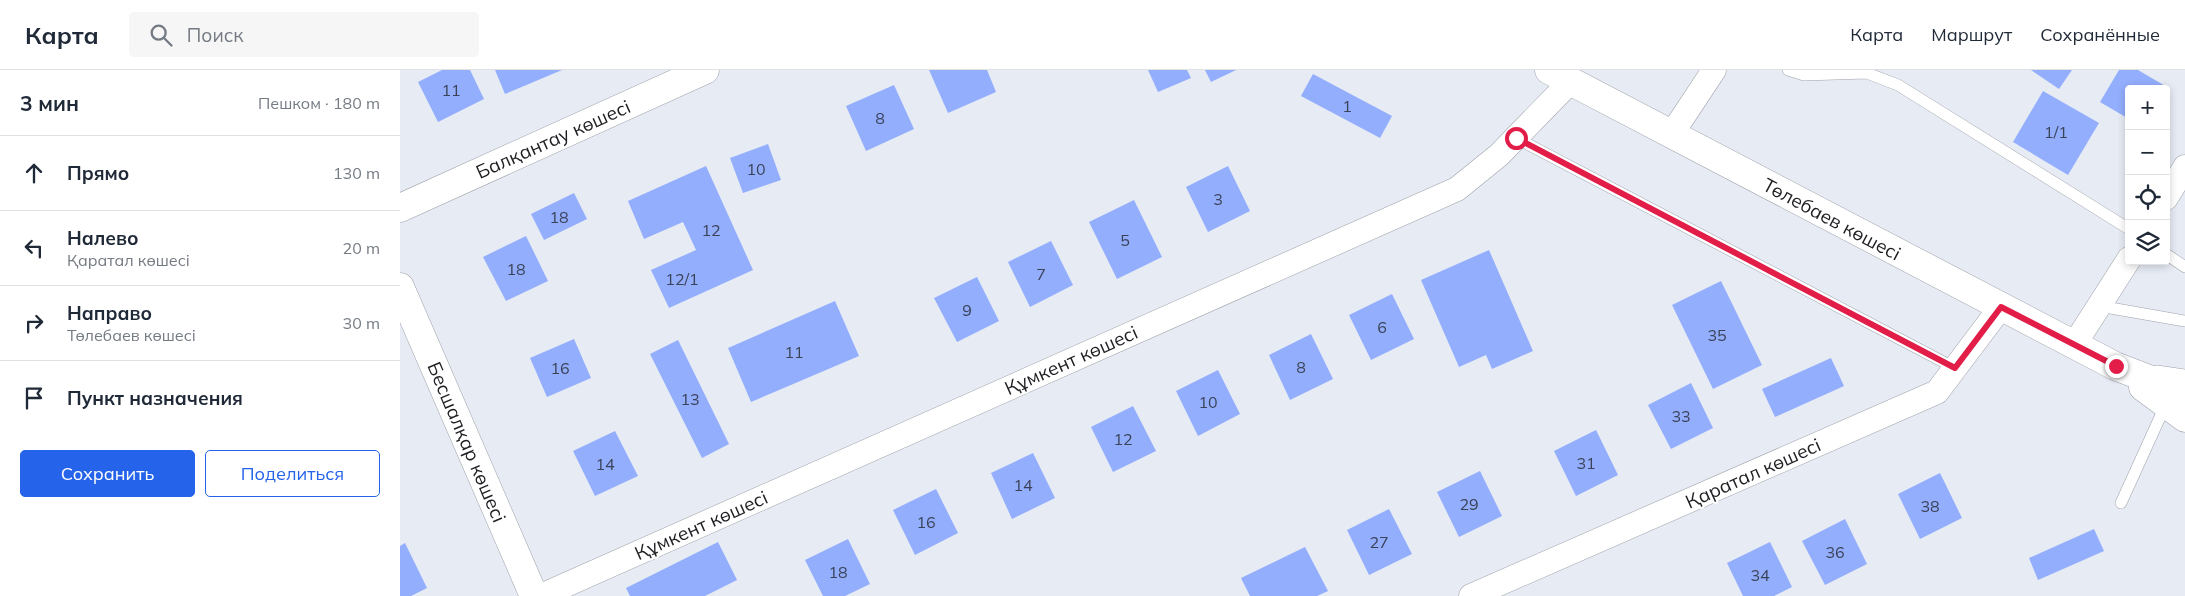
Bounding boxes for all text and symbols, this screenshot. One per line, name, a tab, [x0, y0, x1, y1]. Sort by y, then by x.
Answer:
search box	[129, 12, 479, 57]
text: Карта	[25, 20, 99, 50]
icon: search	[147, 21, 175, 49]
text: Поиск	[187, 23, 244, 47]
text: Карта	[1850, 23, 1903, 46]
text: Маршрут	[1931, 23, 2012, 46]
text: Сохранённые	[2040, 23, 2160, 46]
house number: 11	[441, 80, 461, 100]
map controls	[2125, 85, 2170, 265]
button: +	[2125, 85, 2170, 130]
text: 3 мин	[20, 90, 79, 116]
text: Пешком · 180 m	[258, 93, 380, 113]
street label: Балқантау көшесі	[472, 94, 634, 184]
house number: 1	[1342, 96, 1352, 116]
house number: 8	[875, 108, 885, 128]
house number: 1/1	[2044, 122, 2068, 142]
route start	[1505, 127, 1528, 150]
button: −	[2125, 130, 2170, 175]
icon: ahead	[20, 159, 48, 187]
house number: 10	[746, 159, 766, 179]
text: Прямо	[67, 161, 129, 185]
text: 130 m	[333, 163, 380, 183]
street label: Төлебаев көшесі	[1759, 173, 1905, 265]
button: locate	[2125, 175, 2170, 220]
house number: 3	[1213, 189, 1223, 209]
house number: 18	[549, 207, 569, 227]
house number: 12	[701, 220, 721, 240]
button: layers	[2125, 220, 2170, 265]
text: Налево	[67, 226, 139, 250]
house number: 5	[1120, 230, 1130, 250]
icon: left	[20, 234, 48, 262]
text: 20 m	[343, 238, 380, 258]
text: Қаратал көшесі	[67, 250, 190, 270]
house number: 18	[506, 259, 526, 279]
house number: 7	[1036, 264, 1046, 284]
house number: 12/1	[665, 269, 699, 289]
house number: 9	[962, 300, 972, 320]
text: Направо	[67, 301, 152, 325]
icon: right	[20, 309, 48, 337]
text: 30 m	[343, 313, 380, 333]
house number: 6	[1377, 317, 1387, 337]
street label: Құмкент көшесі	[1001, 320, 1141, 400]
text: Төлебаев көшесі	[67, 325, 196, 345]
house number: 35	[1707, 325, 1727, 345]
house number: 11	[784, 342, 804, 362]
route end	[2105, 355, 2128, 378]
house number: 8	[1296, 357, 1306, 377]
street label: Бесшалқар көшесі	[422, 358, 512, 526]
house number: 16	[550, 358, 570, 378]
icon: arrive	[20, 384, 48, 412]
text: Пункт назначения	[67, 386, 243, 410]
house number: 13	[680, 389, 700, 409]
house number: 10	[1198, 392, 1218, 412]
house number: 33	[1671, 406, 1691, 426]
house number: 12	[1113, 429, 1133, 449]
street label: Қаратал көшесі	[1682, 432, 1824, 514]
button: Сохранить	[20, 450, 195, 497]
button: Поделиться	[205, 450, 380, 497]
house number: 31	[1576, 453, 1596, 473]
house number: 14	[595, 454, 615, 474]
house number: 14	[1013, 475, 1033, 495]
street label: Құмкент көшесі	[631, 485, 771, 565]
house number: 29	[1459, 494, 1479, 514]
house number: 38	[1920, 496, 1940, 516]
house number: 16	[916, 512, 936, 532]
house number: 27	[1369, 532, 1389, 552]
house number: 36	[1825, 542, 1845, 562]
house number: 18	[828, 562, 848, 582]
house number: 34	[1750, 565, 1770, 585]

